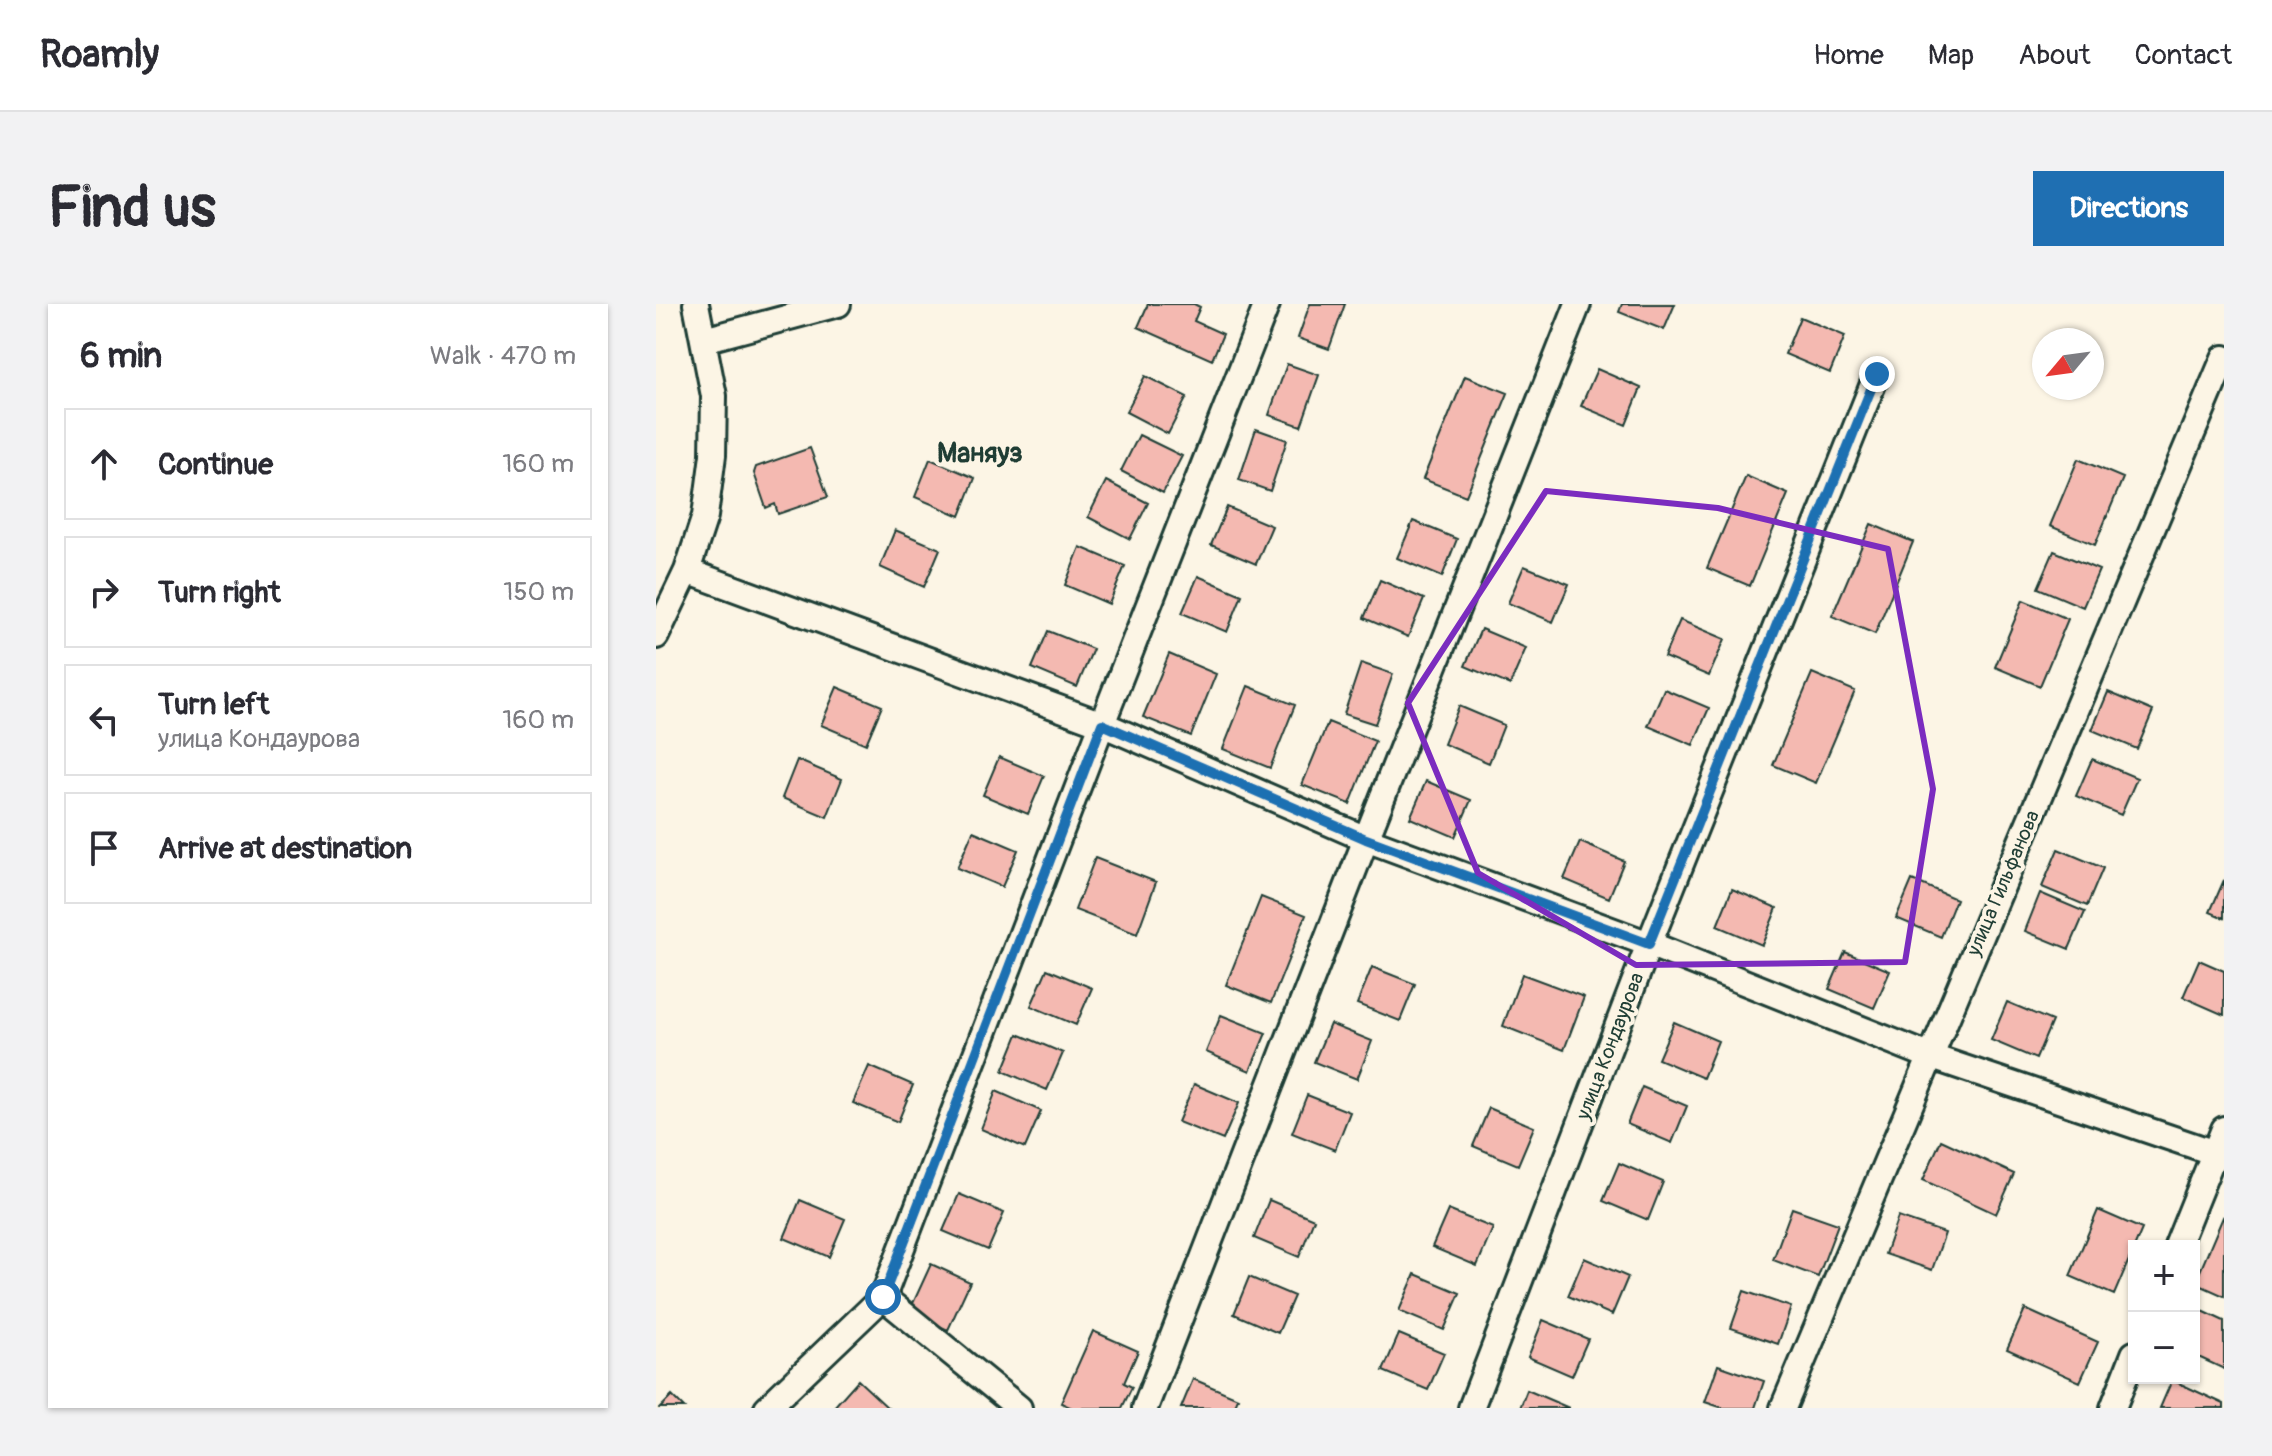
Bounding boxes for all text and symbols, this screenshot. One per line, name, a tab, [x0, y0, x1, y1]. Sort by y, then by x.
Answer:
text: Roamly	[40, 31, 159, 79]
text: Home	[1813, 38, 1884, 73]
text: Map	[1928, 38, 1974, 73]
text: About	[2018, 38, 2091, 73]
text: Contact	[2135, 38, 2232, 73]
button: Directions	[2033, 171, 2224, 246]
text: Find us	[48, 174, 216, 243]
north arrow	[2032, 328, 2104, 400]
text: 6 min	[80, 335, 162, 378]
text: Walk · 470 m	[430, 340, 576, 372]
route end	[1859, 356, 1895, 392]
district label: Маняуз	[937, 436, 1023, 471]
icon: ahead	[82, 442, 126, 486]
text: Continue	[158, 446, 273, 483]
text: 160 m	[502, 448, 574, 480]
icon: right	[82, 570, 126, 614]
text: Turn right	[158, 574, 281, 611]
text: 150 m	[503, 576, 574, 608]
text: Turn left	[158, 686, 269, 723]
icon: left	[82, 698, 126, 742]
text: 160 m	[502, 704, 574, 736]
text: улица Кондаурова	[158, 723, 360, 755]
street label: улица Гильфанова	[1961, 806, 2045, 960]
icon: arrive	[82, 826, 126, 870]
text: Arrive at destination	[158, 830, 412, 867]
street label: улица Кондаурова	[1570, 969, 1650, 1124]
map controls	[2128, 1240, 2200, 1384]
button: +	[2128, 1240, 2200, 1312]
route start	[865, 1279, 901, 1315]
button: −	[2128, 1312, 2200, 1384]

